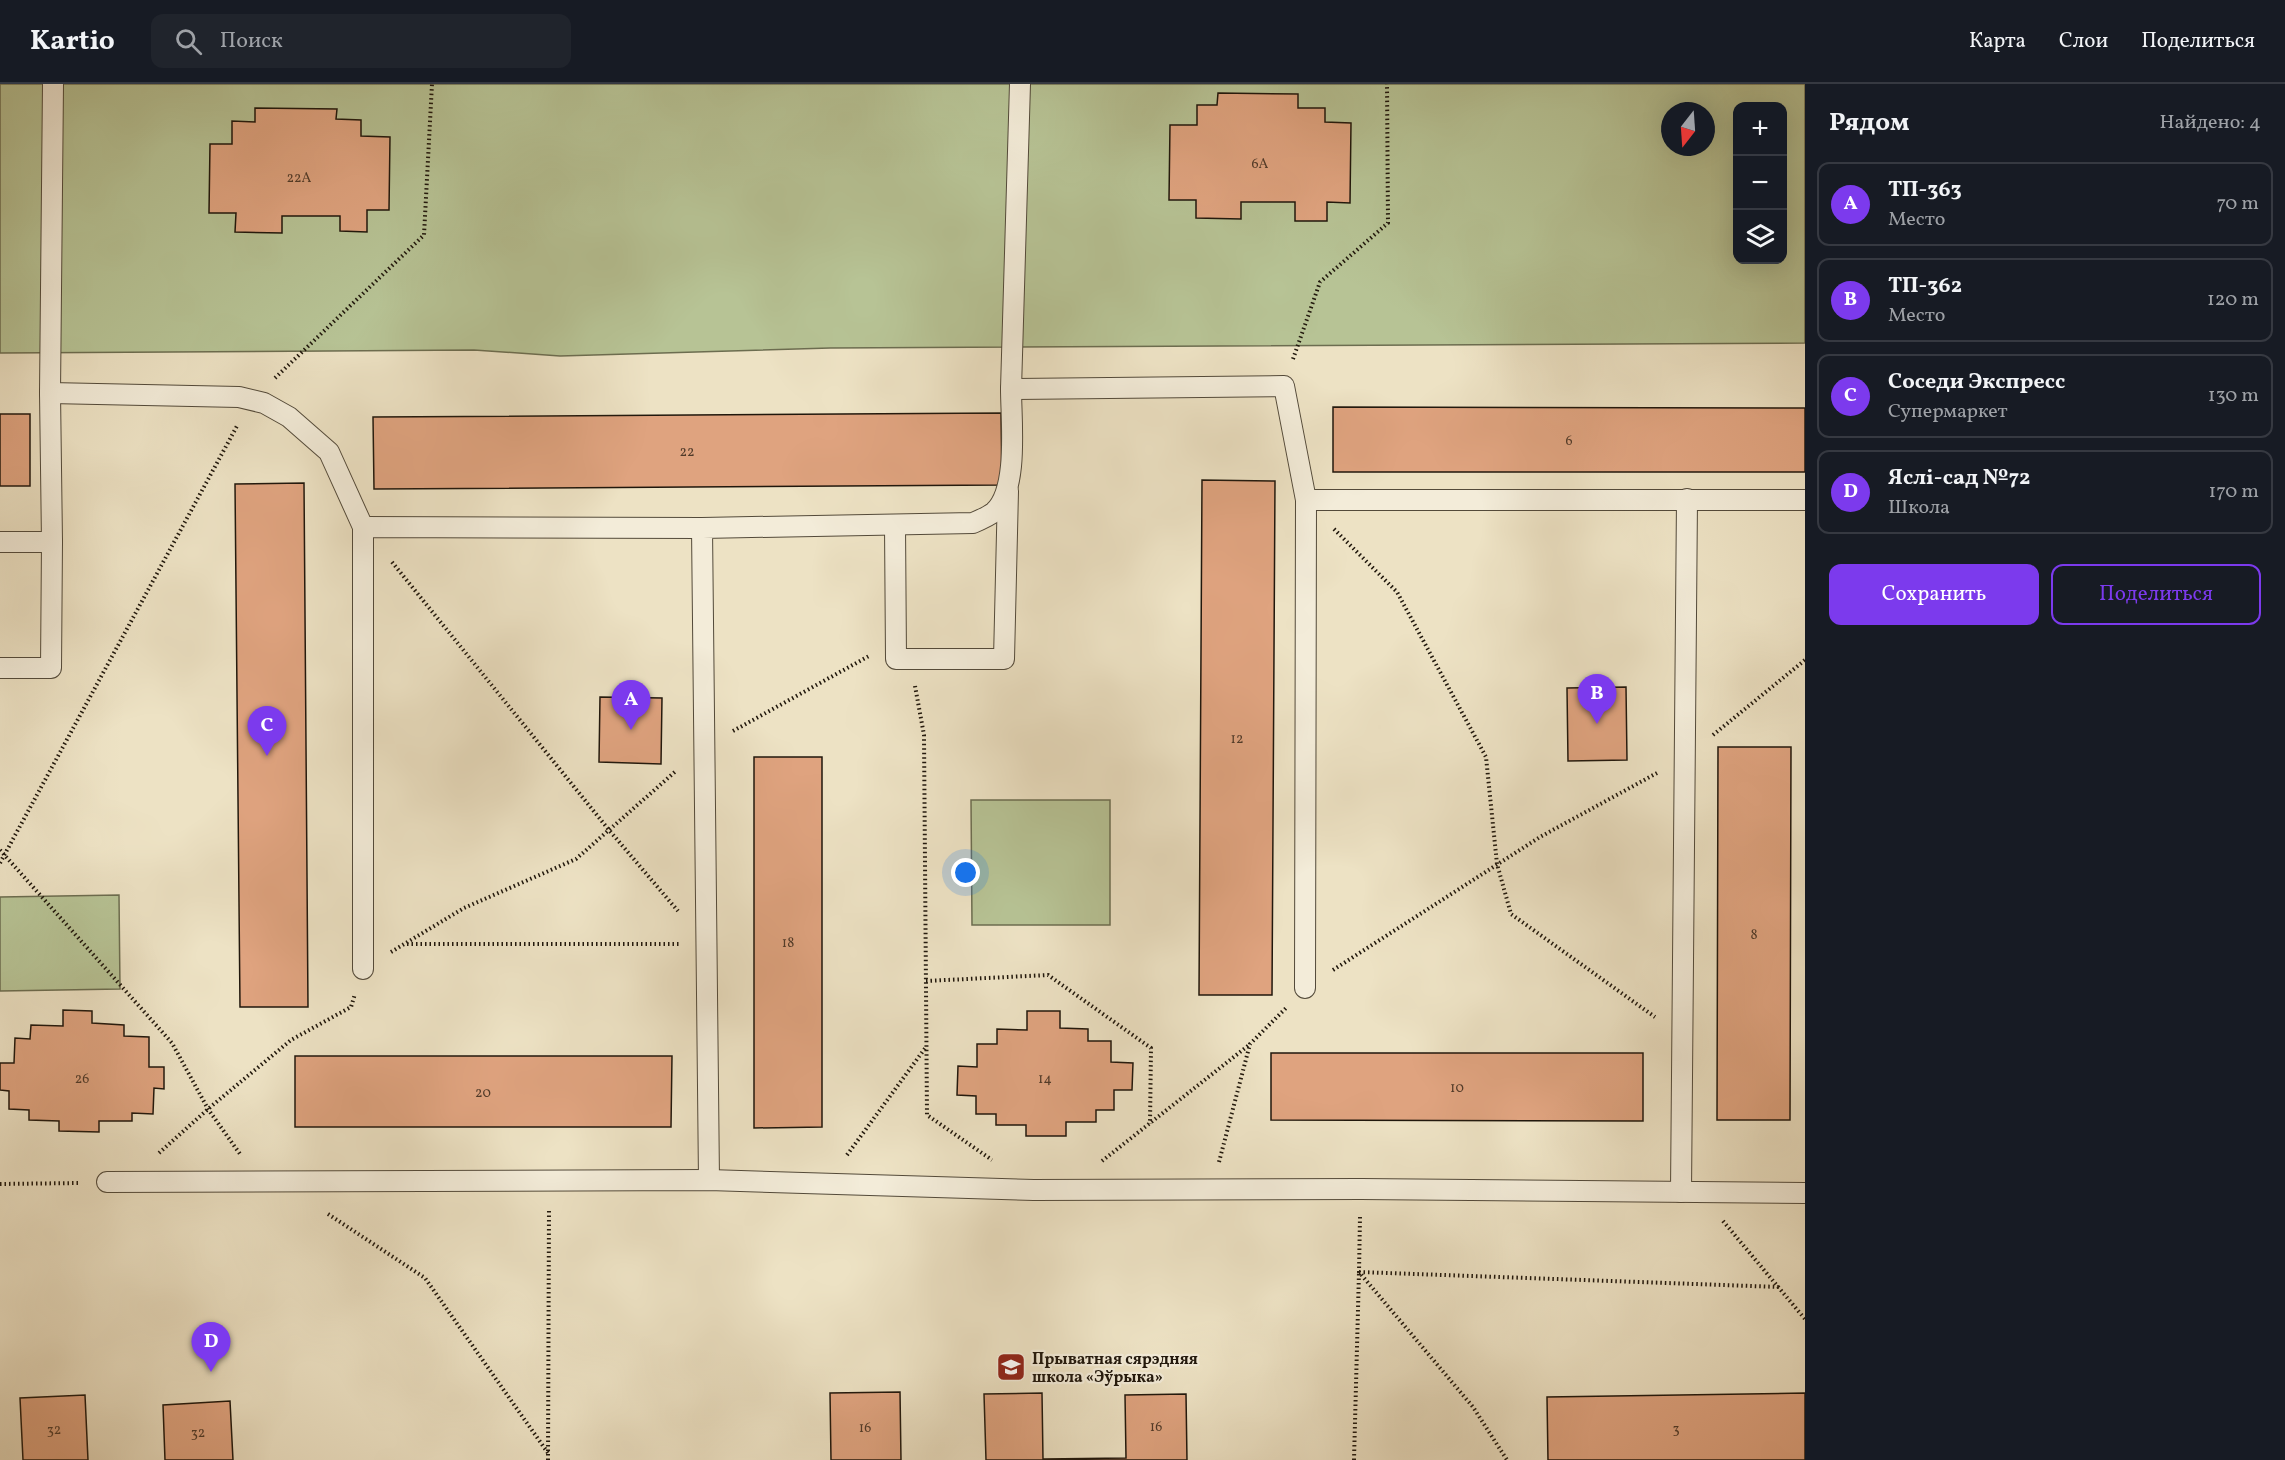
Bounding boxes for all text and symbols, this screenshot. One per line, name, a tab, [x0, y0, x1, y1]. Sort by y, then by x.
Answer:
search box	[151, 14, 571, 68]
text: Kartio	[30, 22, 115, 61]
icon: search	[172, 25, 205, 58]
text: Поиск	[220, 26, 283, 57]
text: Карта	[1969, 27, 2026, 56]
text: Слои	[2059, 27, 2108, 56]
text: Поделиться	[2141, 27, 2255, 56]
north arrow	[1661, 102, 1715, 156]
map controls	[1733, 102, 1787, 264]
button: +	[1733, 102, 1787, 156]
text: Рядом	[1829, 105, 1909, 141]
text: Найдено: 4	[2160, 109, 2261, 137]
house number: 6А	[1252, 155, 1269, 174]
button: −	[1733, 156, 1787, 210]
house number: 22А	[287, 169, 312, 188]
text: ТП-363	[1888, 175, 1962, 206]
text: A	[1843, 190, 1858, 218]
text: 70 m	[2216, 190, 2259, 218]
text: Место	[1888, 206, 1945, 234]
button: layers	[1733, 210, 1787, 264]
text: ТП-362	[1888, 271, 1962, 302]
text: B	[1844, 286, 1857, 314]
text: 120 m	[2207, 286, 2259, 314]
text: Место	[1888, 302, 1945, 330]
text: Соседи Экспресс	[1888, 367, 2065, 398]
text: C	[1844, 382, 1857, 410]
text: 130 m	[2208, 382, 2259, 410]
text: Супермаркет	[1888, 398, 2008, 426]
house number: 6	[1565, 432, 1573, 451]
house number: 22	[679, 443, 695, 462]
text: Яслі-сад №72	[1888, 463, 2030, 494]
text: D	[1843, 478, 1858, 506]
text: 170 m	[2209, 478, 2259, 506]
text: Школа	[1888, 494, 1950, 522]
button: Сохранить	[1829, 564, 2039, 625]
button: Поделиться	[2051, 564, 2261, 625]
pin: B	[1578, 674, 1616, 724]
pin: A	[612, 680, 650, 730]
pin: C	[248, 706, 286, 756]
house number: 12	[1231, 730, 1243, 749]
your location	[951, 858, 980, 887]
house number: 8	[1750, 926, 1758, 945]
house number: 18	[782, 934, 794, 953]
house number: 26	[75, 1070, 89, 1089]
house number: 14	[1038, 1070, 1052, 1089]
house number: 10	[1450, 1079, 1464, 1098]
house number: 20	[475, 1084, 491, 1103]
pin: D	[192, 1322, 230, 1372]
place label: Прыватная сярэдняя школа «Эўрыка»	[1032, 1349, 1198, 1389]
school or university icon: Прыватная сярэдняя школа «Эўрыка»	[995, 1351, 1027, 1383]
house number: 16	[1150, 1418, 1162, 1437]
house number: 16	[859, 1419, 871, 1438]
house number: 3	[1672, 1420, 1680, 1439]
house number: 32	[47, 1421, 61, 1440]
house number: 32	[191, 1424, 205, 1443]

